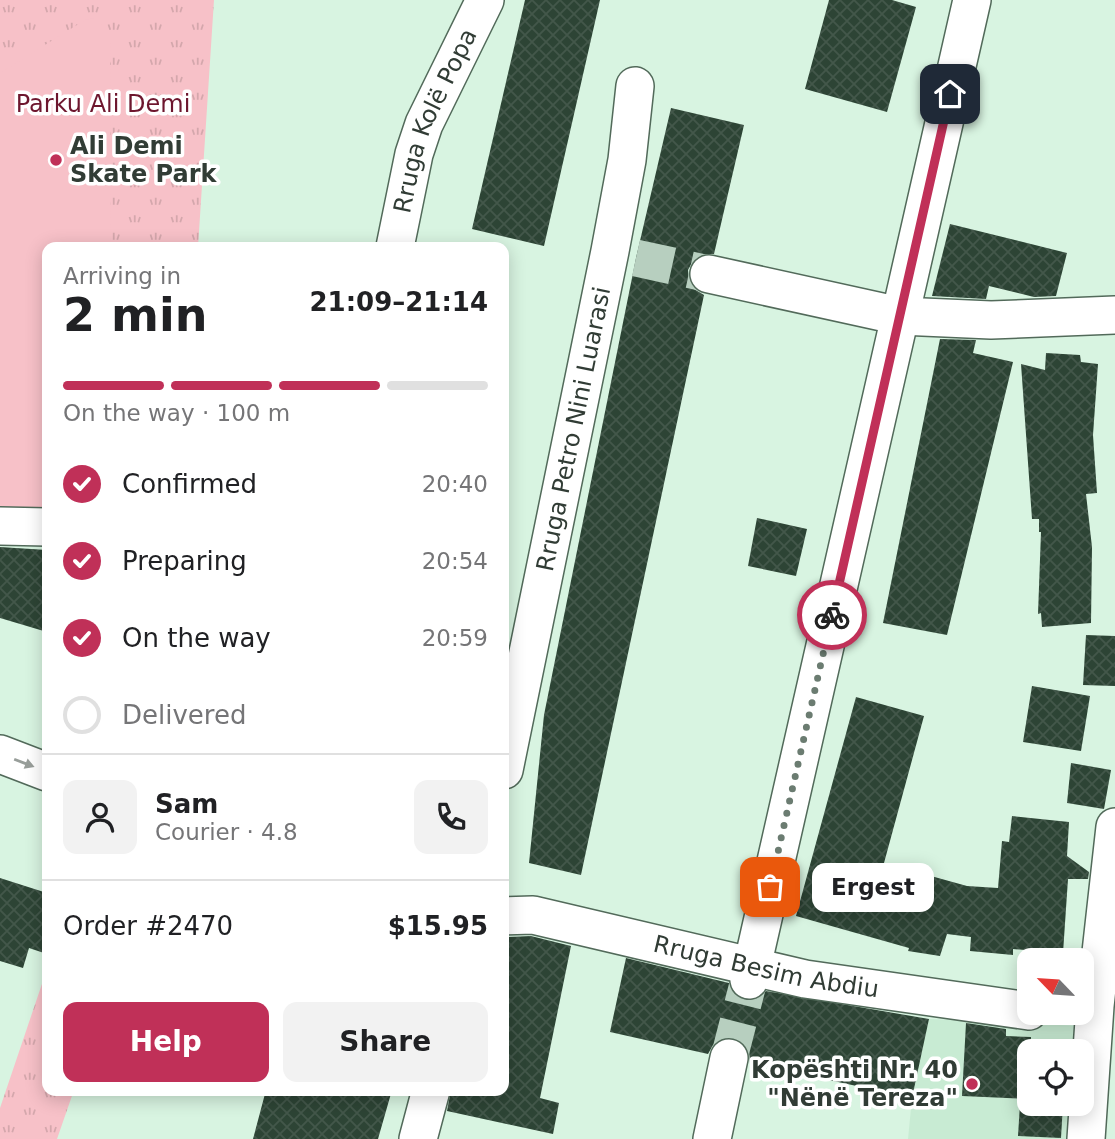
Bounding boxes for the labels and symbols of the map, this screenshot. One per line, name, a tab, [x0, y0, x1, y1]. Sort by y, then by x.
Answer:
street label: Rruga Kolë Popa	[388, 24, 483, 215]
pin	[920, 64, 980, 124]
park label: Parku Ali Demi	[16, 90, 190, 118]
place label: Ali Demi Skate Park	[70, 132, 218, 188]
marker: Ali Demi Skate Park	[48, 152, 64, 168]
street label: Rruga Petro Nini Luarasi	[531, 284, 616, 574]
courier	[797, 580, 867, 650]
one-way arrow	[13, 758, 34, 769]
pin	[740, 857, 800, 917]
callout: Ergest	[812, 862, 934, 912]
street label: Rruga Besim Abdiu	[651, 930, 881, 1003]
north arrow	[1017, 948, 1094, 1026]
place label: Kopështi Nr. 40 "Nënë Tereza"	[751, 1056, 958, 1112]
marker: Kopështi Nr. 40 "Nënë Tereza"	[964, 1076, 980, 1092]

